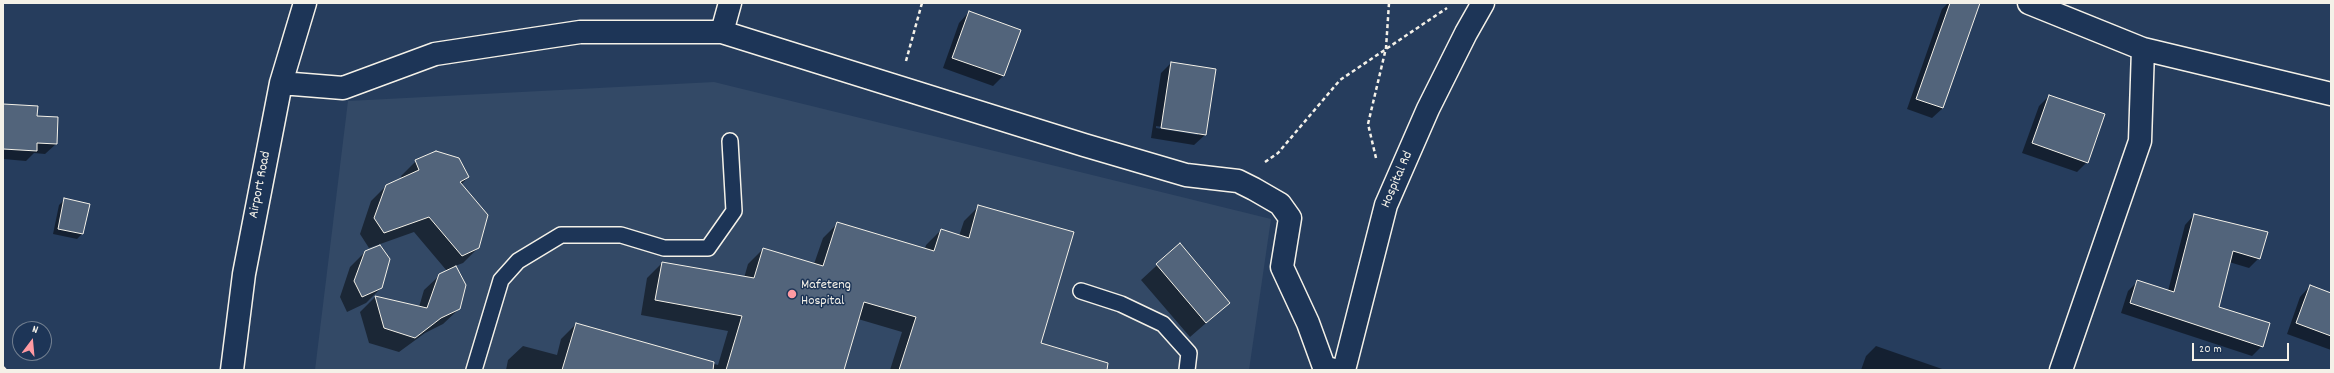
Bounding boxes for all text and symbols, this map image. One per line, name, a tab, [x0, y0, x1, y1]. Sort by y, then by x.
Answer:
street label: Hospital Rd	[1379, 149, 1417, 211]
street label: Airport Road	[246, 150, 276, 220]
place label: Mafeteng Hospital	[801, 278, 851, 310]
marker: Mafeteng Hospital	[786, 288, 798, 300]
north arrow	[12, 321, 52, 361]
text: N	[30, 322, 40, 339]
scale bar	[2194, 335, 2291, 361]
text: 20 m	[2199, 341, 2222, 358]

